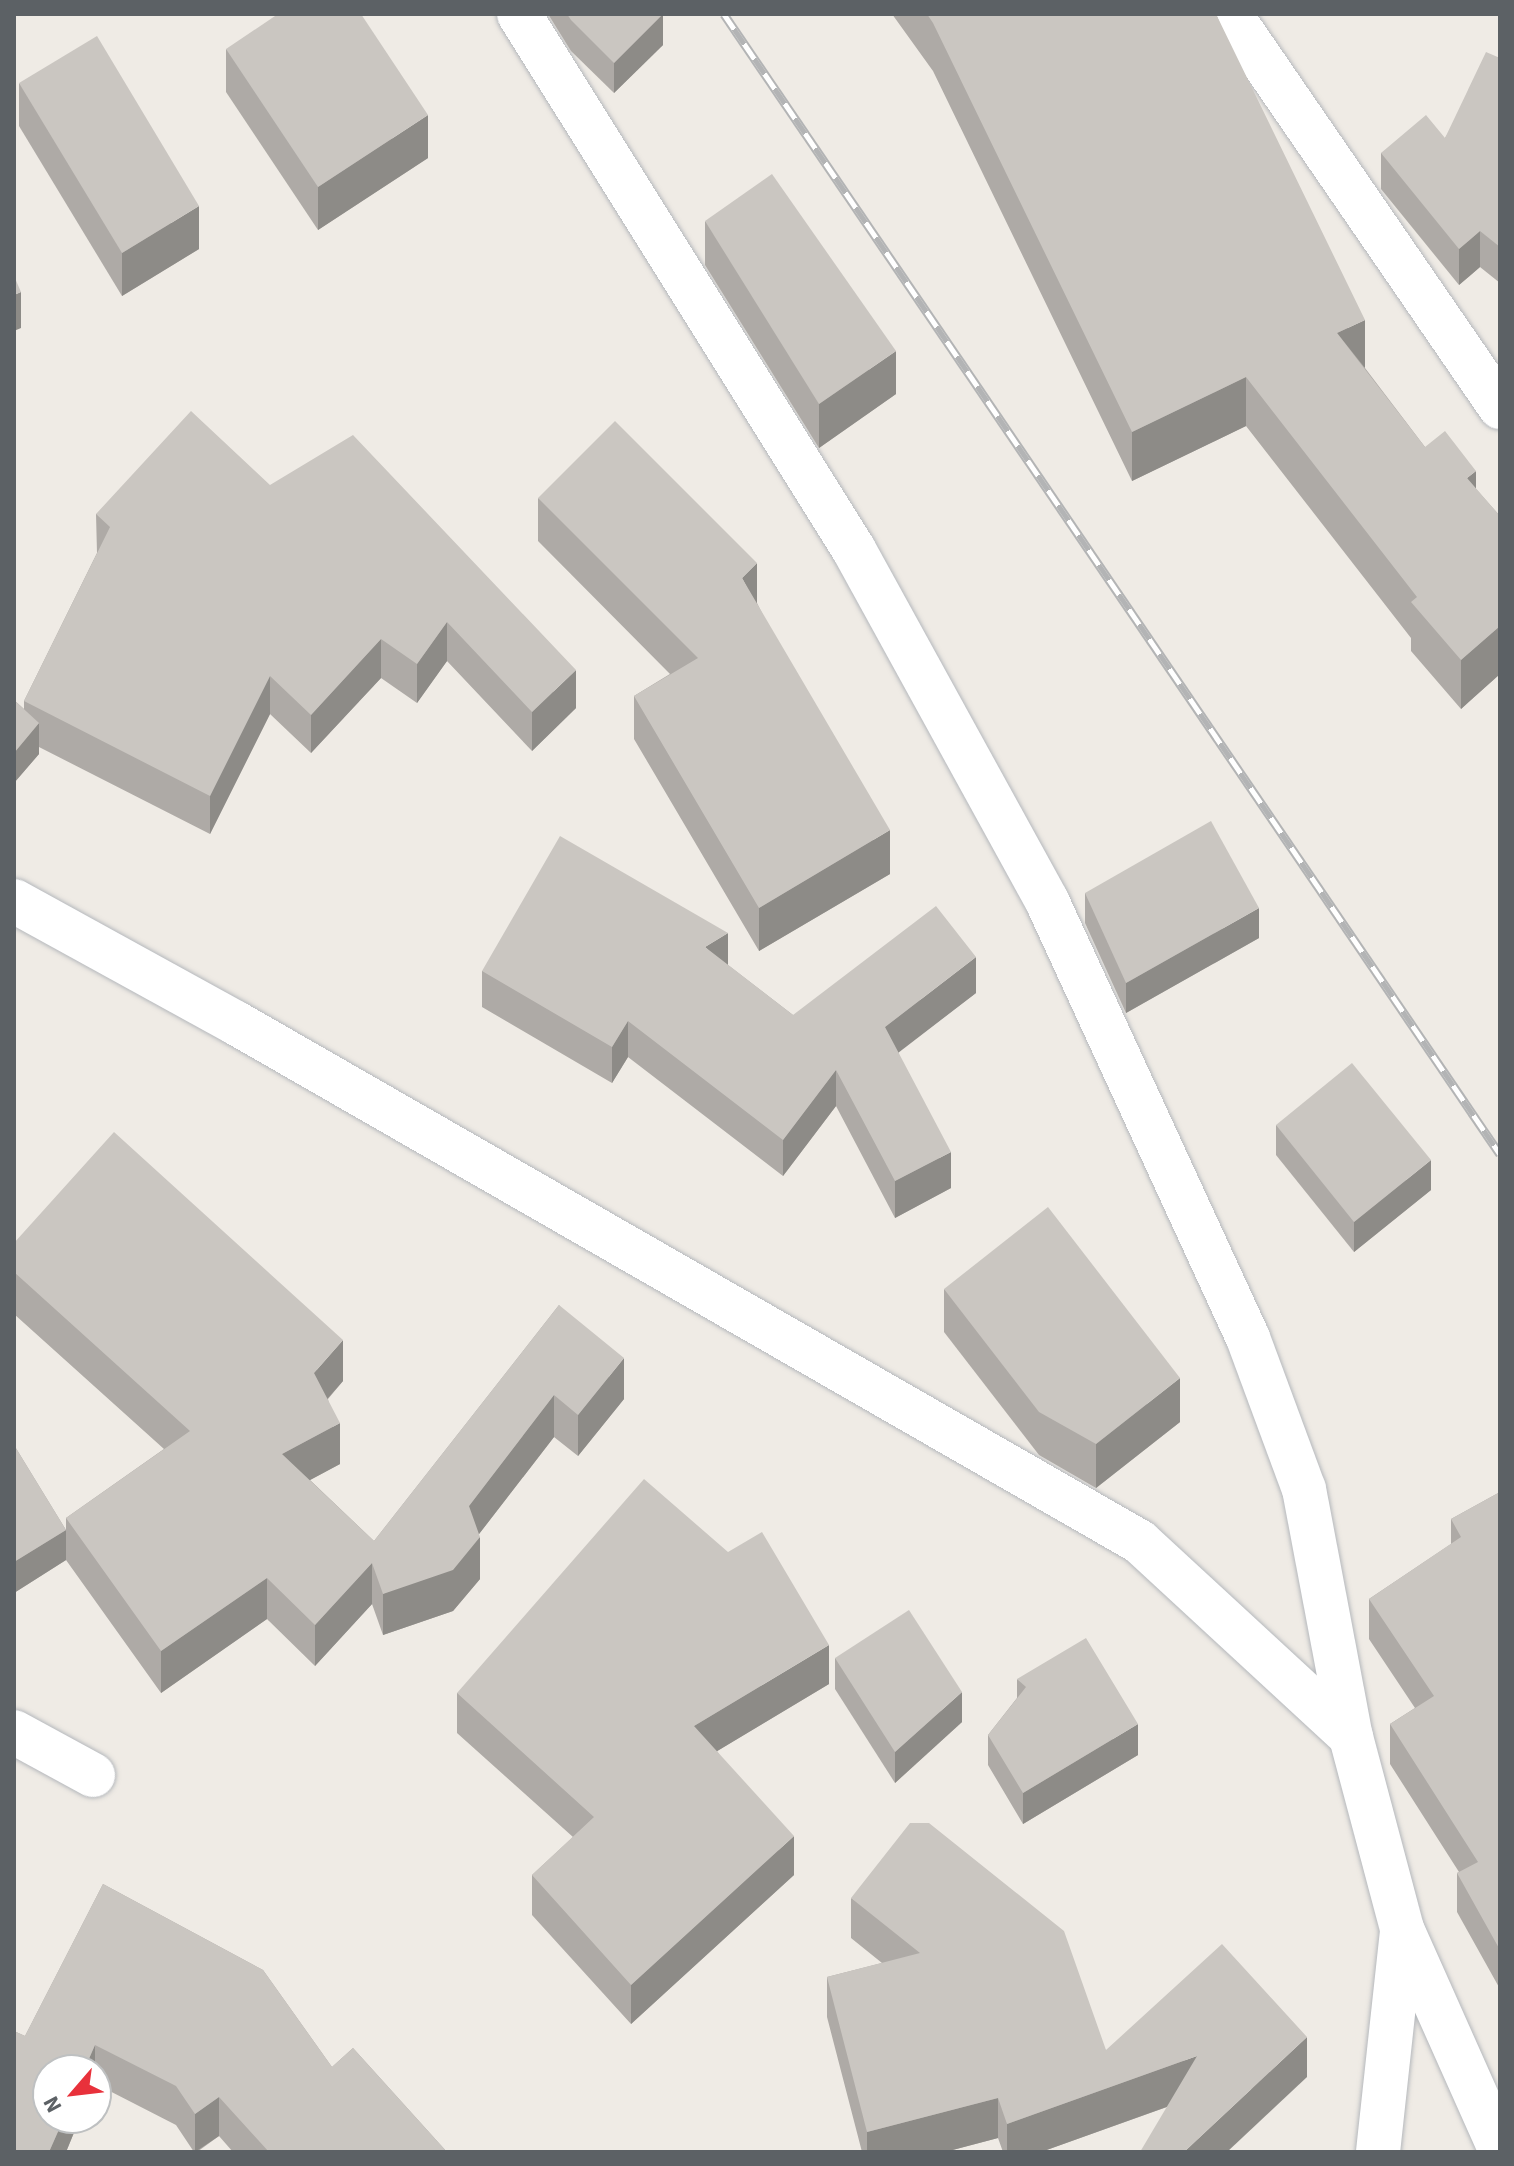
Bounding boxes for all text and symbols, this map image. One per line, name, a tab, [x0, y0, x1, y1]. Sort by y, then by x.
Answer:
north arrow	[32, 2054, 112, 2134]
text: N	[35, 2090, 70, 2118]

